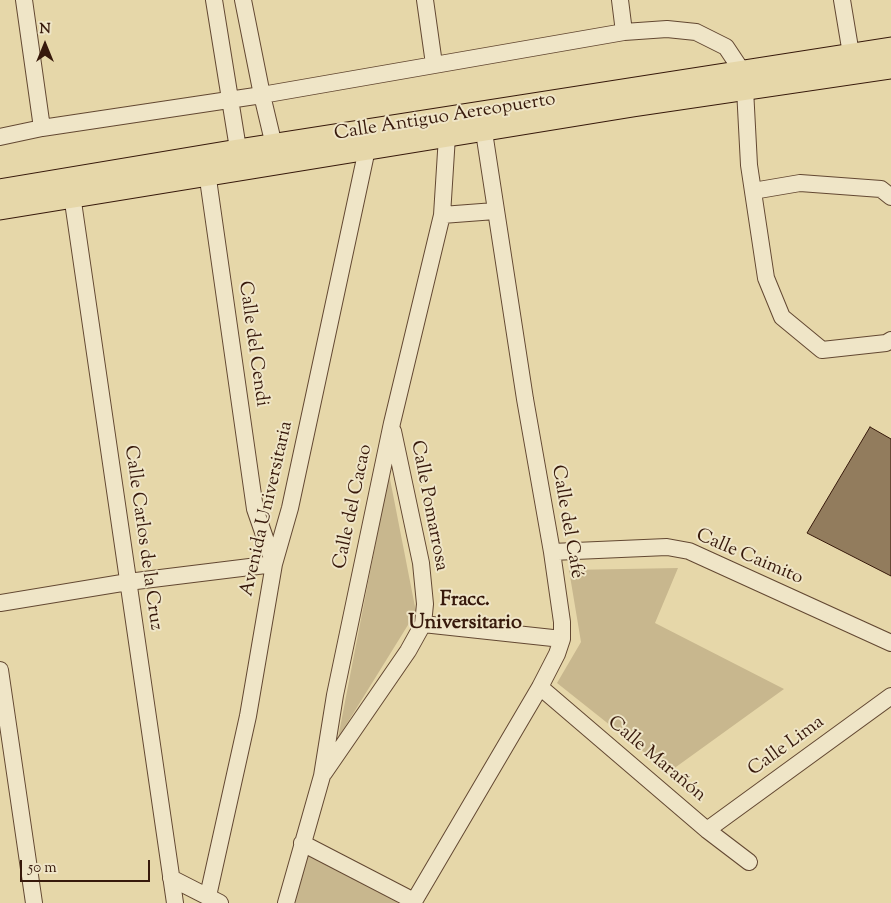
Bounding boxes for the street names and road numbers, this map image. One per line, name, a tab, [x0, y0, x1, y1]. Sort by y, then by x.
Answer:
street label: Calle Antiguo Aereopuerto	[333, 89, 557, 147]
street label: Calle del Cendi	[232, 280, 272, 408]
street label: Avenida Universitaria	[237, 419, 299, 599]
street label: Calle Pomarrosa	[404, 439, 452, 573]
street label: Calle del Cacao	[330, 443, 378, 571]
street label: Calle Carlos de la Cruz	[118, 444, 166, 632]
street label: Calle del Café	[545, 464, 587, 580]
street label: Calle Caimito	[692, 525, 806, 591]
street label: Calle Marañón	[602, 712, 710, 808]
street label: Calle Lima	[745, 712, 829, 782]

